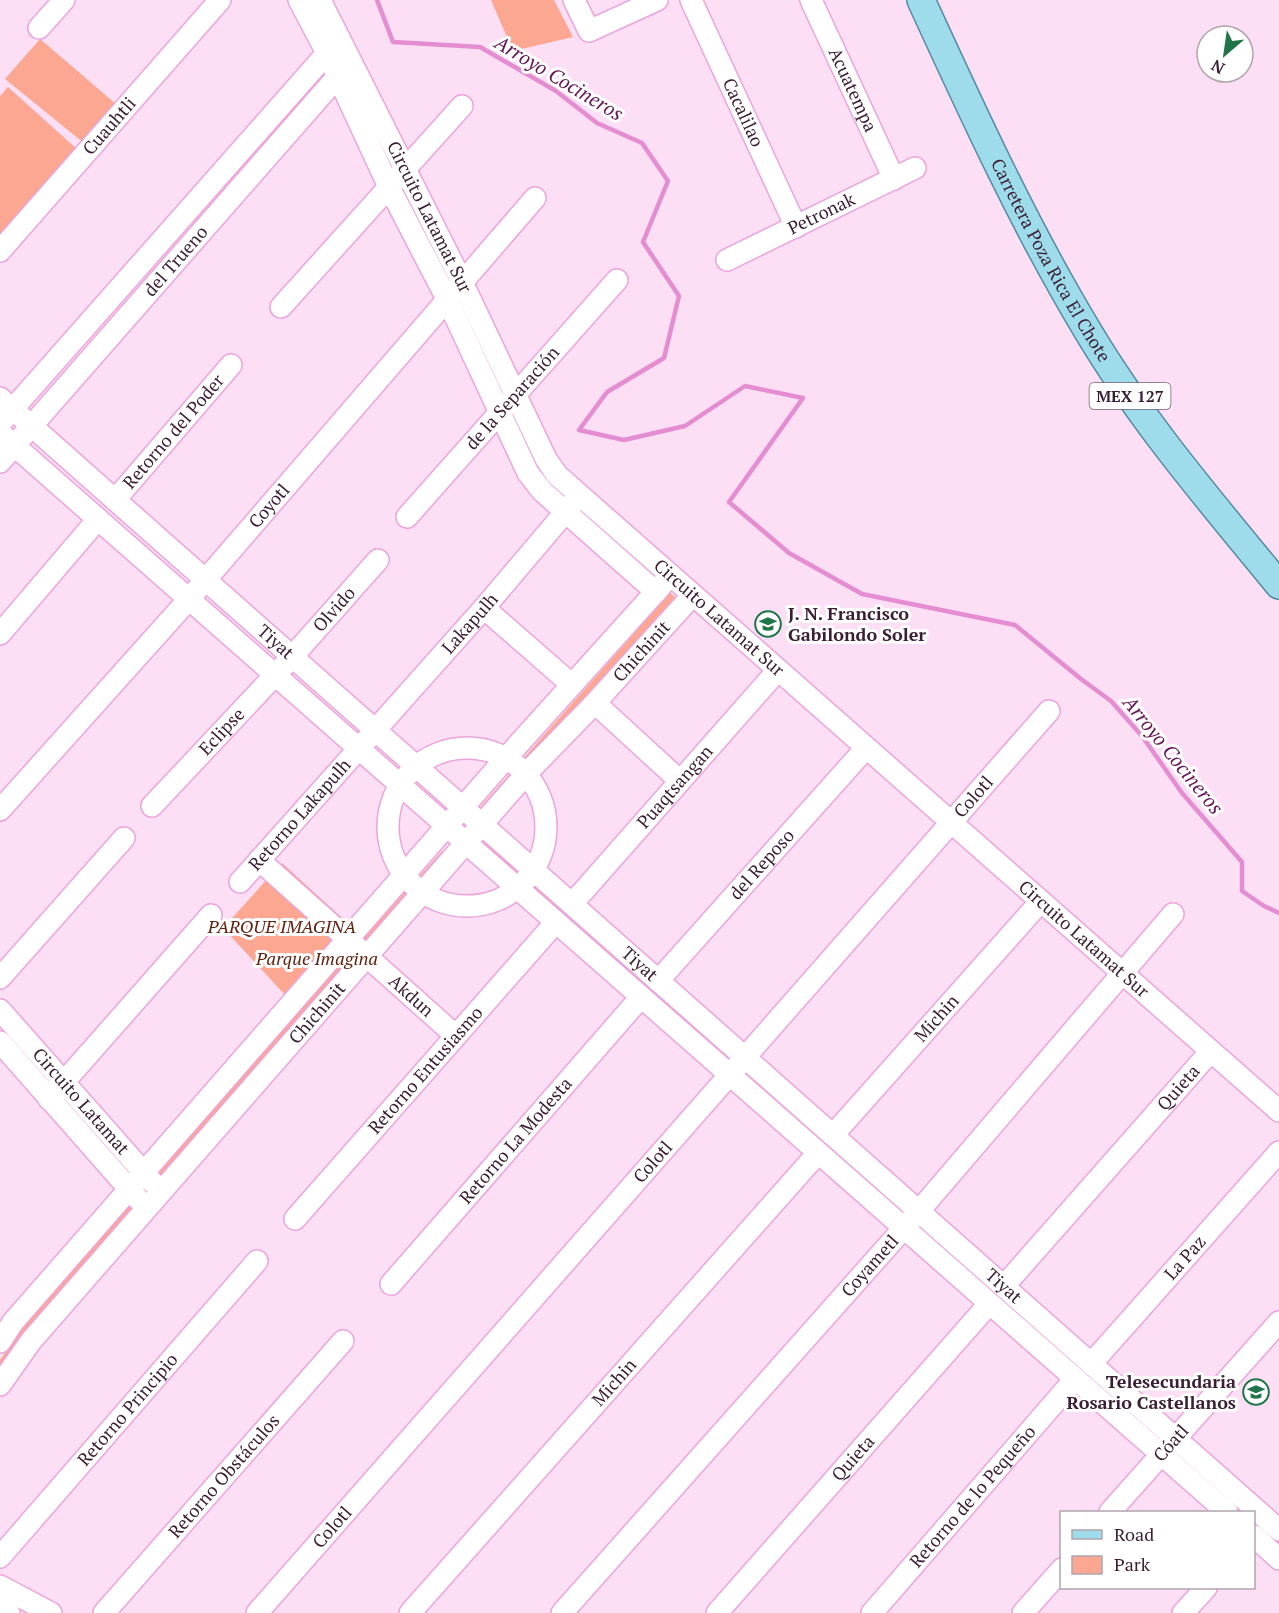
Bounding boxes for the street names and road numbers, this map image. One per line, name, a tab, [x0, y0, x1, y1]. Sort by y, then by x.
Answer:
street label: Acuatempa	[824, 43, 883, 135]
street label: Cacalilao	[718, 74, 770, 151]
street label: Cuauhtli	[77, 91, 141, 160]
street label: Circuito Latamat Sur	[382, 137, 478, 296]
street label: Carretera Poza Rica El Chote	[986, 154, 1117, 366]
street label: Petronak	[783, 186, 859, 240]
street label: del Trueno	[138, 220, 213, 301]
street label: de la Separación	[459, 340, 564, 454]
street label: Retorno del Poder	[117, 369, 229, 493]
road number: MEX 127	[1090, 383, 1170, 409]
street label: Coyotl	[243, 478, 294, 533]
street label: Circuito Latamat Sur	[649, 553, 790, 681]
street label: Olvido	[307, 581, 360, 637]
street label: Lakapulh	[436, 587, 503, 659]
street label: Chichinit	[607, 615, 675, 687]
street label: Tiyat	[253, 618, 300, 664]
street label: Eclipse	[193, 702, 249, 760]
street label: Puaqtsangan	[631, 739, 718, 833]
street label: Retorno Lakapulh	[243, 753, 356, 875]
street label: Colotl	[948, 770, 998, 822]
street label: del Reposo	[723, 823, 799, 904]
street label: Circuito Latamat Sur	[1014, 874, 1155, 1002]
street label: Tiyat	[617, 941, 664, 986]
street label: Akdun	[384, 969, 440, 1022]
street label: Chichinit	[283, 976, 350, 1049]
street label: Michin	[908, 989, 964, 1047]
street label: Retorno Entusiasmo	[362, 1001, 488, 1139]
street label: Circuito Latamat	[28, 1042, 136, 1160]
street label: Quieta	[1151, 1059, 1205, 1115]
street label: Retorno La Modesta	[453, 1072, 577, 1208]
street label: Colotl	[627, 1135, 677, 1188]
street label: Coyametl	[835, 1229, 903, 1302]
street label: La Paz	[1158, 1230, 1211, 1284]
street label: Tiyat	[981, 1263, 1028, 1308]
street label: Retorno Principio	[71, 1348, 183, 1471]
street label: Michin	[586, 1353, 641, 1411]
street label: Retorno Obstáculos	[162, 1409, 284, 1543]
street label: Cóatl	[1147, 1419, 1193, 1466]
street label: Retorno de lo Pequeño	[904, 1420, 1041, 1572]
street label: Quieta	[826, 1430, 879, 1486]
street label: Colotl	[306, 1501, 356, 1553]

